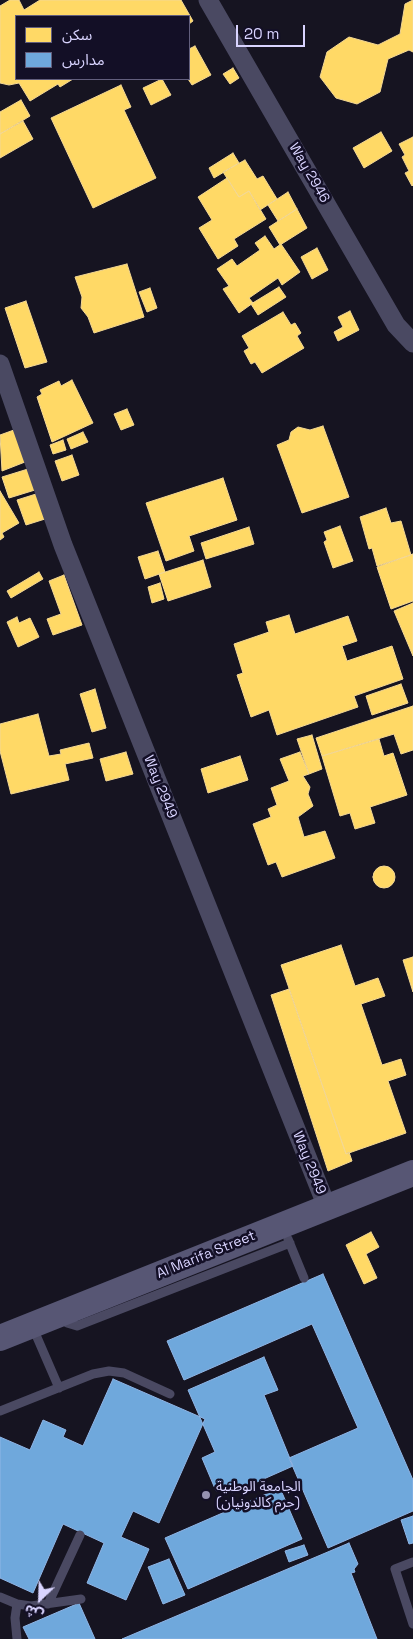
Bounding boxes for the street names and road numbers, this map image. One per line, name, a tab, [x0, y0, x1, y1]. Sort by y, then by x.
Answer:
street label: Way 2946	[285, 140, 333, 206]
street label: Way 2949	[140, 753, 180, 821]
street label: Way 2949	[289, 1129, 329, 1197]
street label: Al Marifa Street	[154, 1228, 258, 1282]

